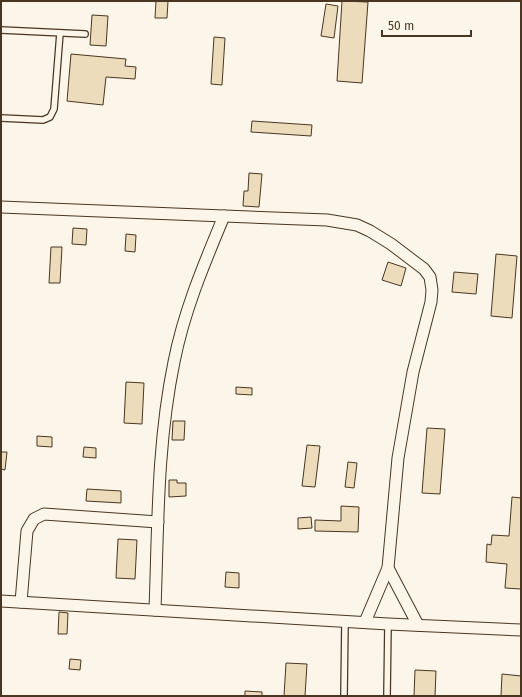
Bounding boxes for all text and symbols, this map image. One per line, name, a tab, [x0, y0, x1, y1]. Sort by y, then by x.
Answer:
scale bar	[382, 12, 471, 38]
text: 50 m	[388, 19, 414, 33]

